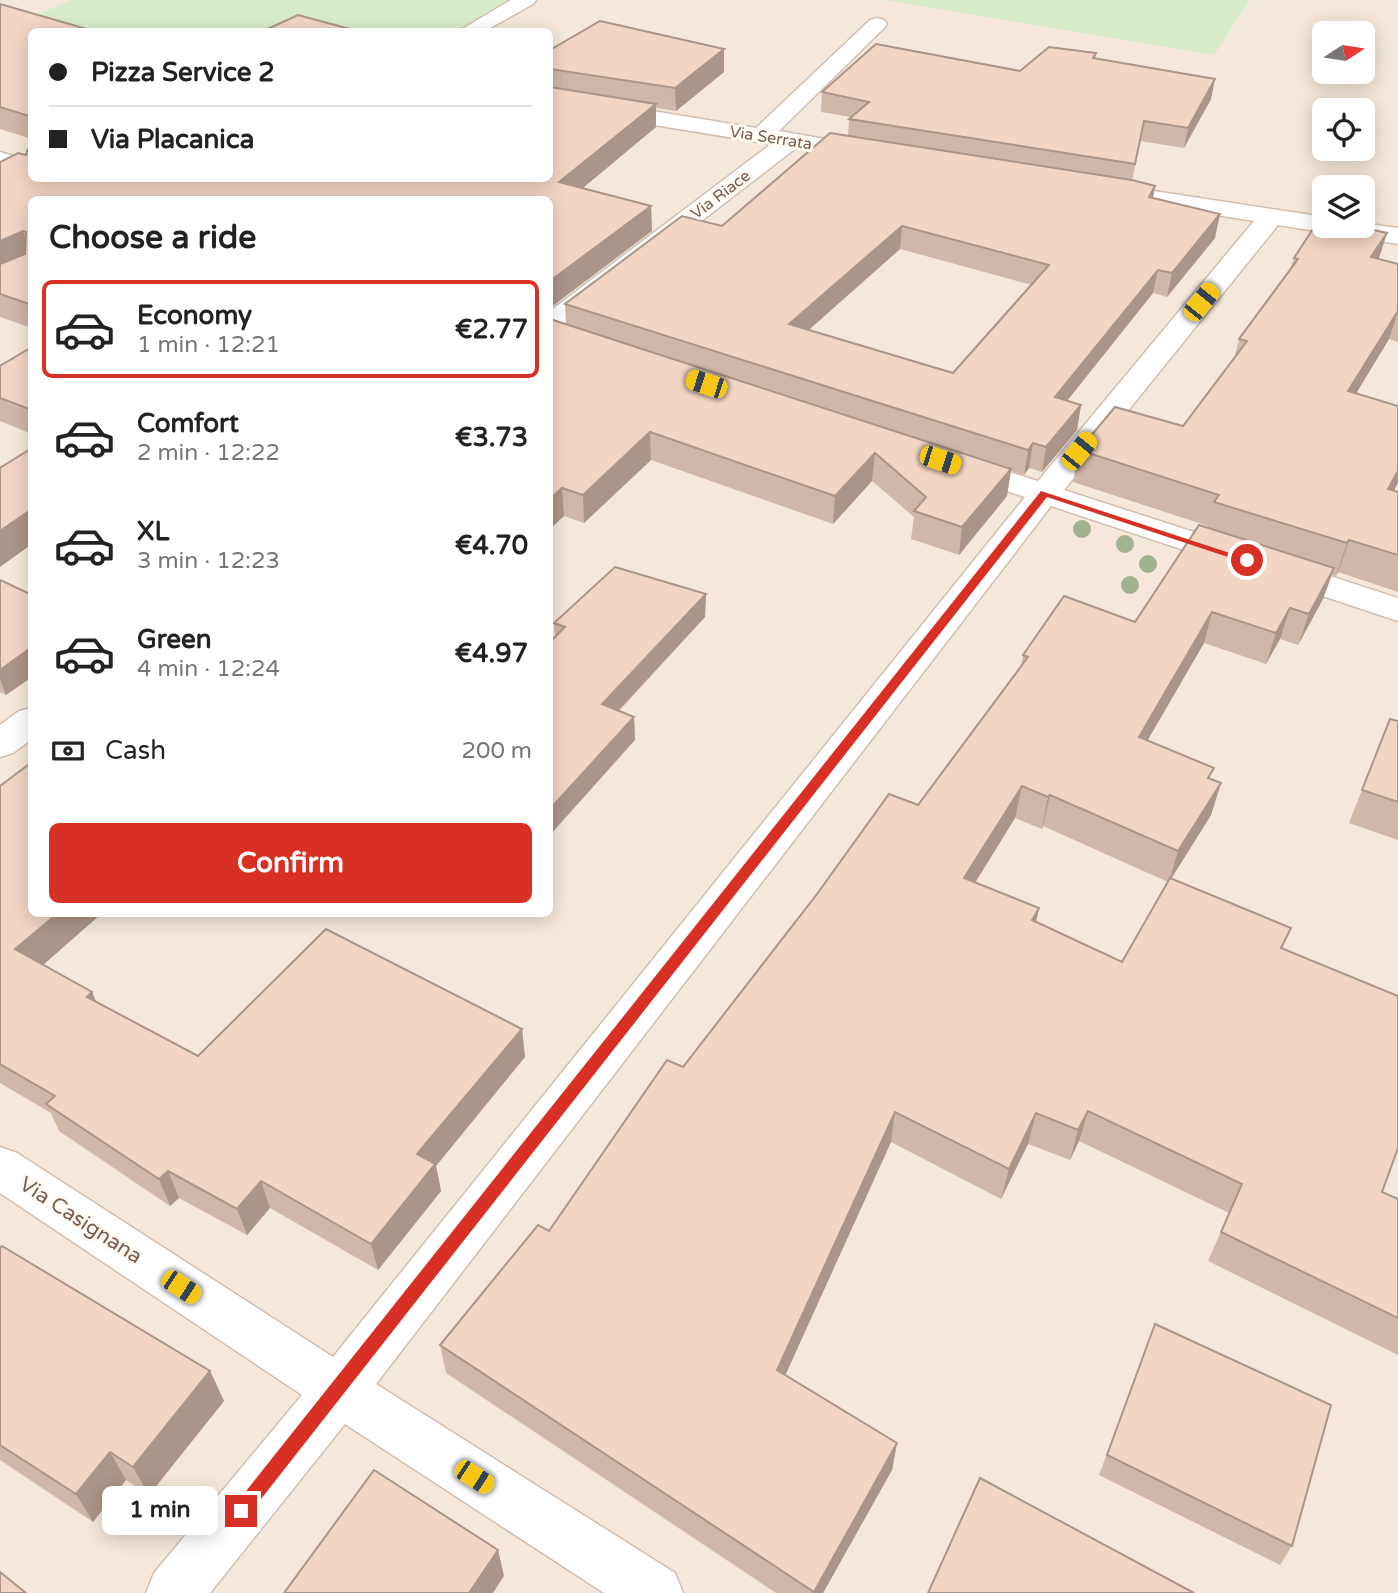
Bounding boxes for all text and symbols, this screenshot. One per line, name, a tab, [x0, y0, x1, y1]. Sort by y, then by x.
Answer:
north arrow	[1312, 21, 1376, 84]
map controls	[1312, 21, 1375, 238]
text: Pizza Service 2	[91, 57, 275, 88]
button: locate	[1312, 98, 1375, 161]
street label: Via Serrata	[728, 122, 813, 154]
text: Via Placanica	[91, 124, 254, 155]
street label: Via Riace	[687, 166, 755, 224]
button: layers	[1312, 175, 1375, 238]
text: Choose a ride	[49, 219, 256, 257]
car	[1180, 279, 1223, 325]
icon: car	[53, 298, 116, 361]
text: Economy	[137, 300, 252, 331]
text: €2.77	[455, 314, 528, 345]
text: 1 min · 12:21	[137, 331, 280, 359]
car	[683, 368, 730, 400]
icon: car	[53, 406, 116, 469]
text: Comfort	[137, 408, 239, 439]
text: €3.73	[455, 422, 528, 453]
car	[1058, 428, 1101, 474]
text: 2 min · 12:22	[137, 439, 280, 467]
car	[917, 444, 964, 476]
icon: car	[53, 514, 116, 577]
text: XL	[137, 516, 169, 547]
text: €4.70	[455, 530, 528, 561]
route start	[1231, 544, 1263, 576]
text: 3 min · 12:23	[137, 547, 280, 575]
icon: car	[53, 622, 116, 685]
text: Green	[137, 624, 212, 655]
text: €4.97	[455, 638, 528, 669]
text: 4 min · 12:24	[137, 655, 280, 683]
icon: cash	[49, 732, 87, 770]
text: Cash	[105, 735, 166, 766]
text: 200 m	[462, 737, 532, 765]
button: Confirm	[49, 823, 532, 903]
street label: Via Casignana	[15, 1172, 147, 1269]
car	[158, 1267, 205, 1307]
car	[451, 1457, 498, 1497]
callout: 1 min	[101, 1486, 216, 1536]
route end	[225, 1495, 257, 1527]
text: 1 min	[129, 1496, 191, 1524]

